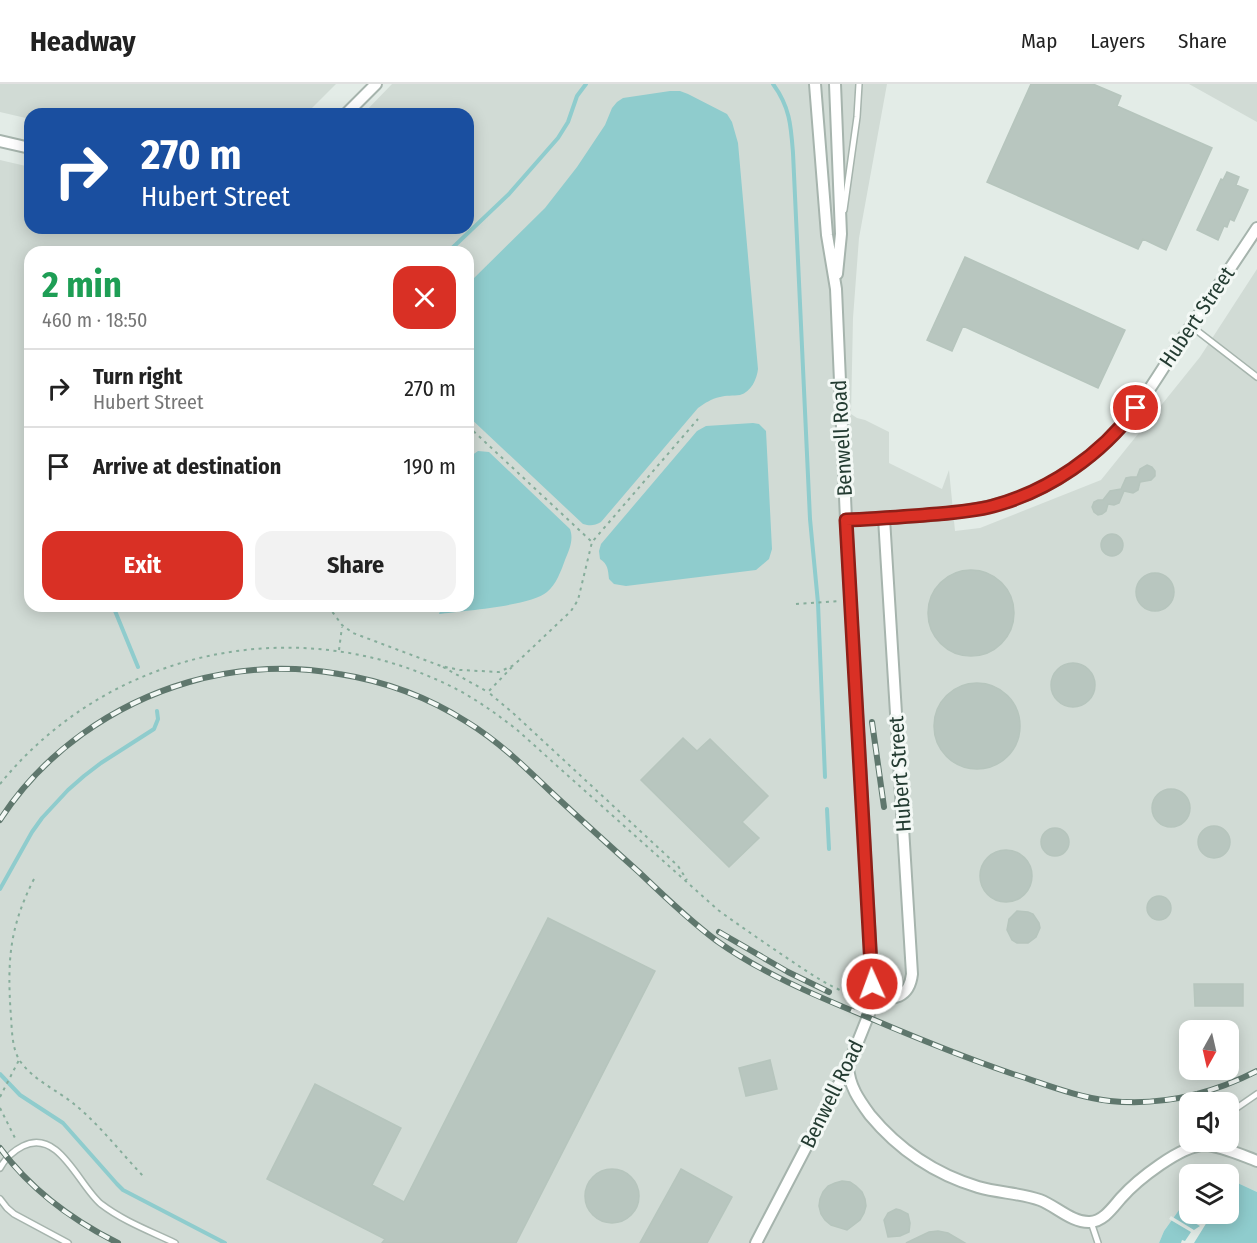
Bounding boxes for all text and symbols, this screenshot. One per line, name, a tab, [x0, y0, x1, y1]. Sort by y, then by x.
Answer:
text: Headway	[30, 25, 136, 58]
text: Map	[1021, 28, 1057, 54]
text: Layers	[1090, 28, 1145, 54]
text: Share	[1178, 28, 1227, 54]
text: 270 m	[141, 130, 241, 180]
icon: right	[42, 132, 120, 210]
text: Hubert Street	[141, 181, 290, 213]
street label: Hubert Street	[1154, 262, 1240, 372]
text: 2 min	[42, 263, 122, 307]
button: close	[393, 266, 456, 329]
text: 460 m · 18:50	[42, 308, 147, 332]
text: Turn right	[93, 363, 182, 390]
icon: right	[42, 372, 75, 405]
text: 270 m	[404, 375, 456, 402]
street label: Benwell Road	[826, 379, 858, 497]
pin	[1110, 382, 1161, 433]
text: Hubert Street	[93, 390, 204, 414]
icon: arrive	[1119, 391, 1152, 424]
icon: arrive	[42, 450, 75, 483]
text: Arrive at destination	[93, 453, 281, 480]
text: 190 m	[403, 453, 456, 480]
button: Exit	[42, 531, 243, 600]
button: Share	[255, 531, 456, 600]
street label: Hubert Street	[883, 715, 917, 833]
position arrow	[840, 952, 904, 1016]
north arrow	[1179, 1020, 1239, 1080]
map controls	[1179, 1020, 1239, 1224]
street label: Benwell Road	[795, 1036, 869, 1152]
button: sound	[1179, 1092, 1239, 1152]
button: layers	[1179, 1164, 1239, 1224]

